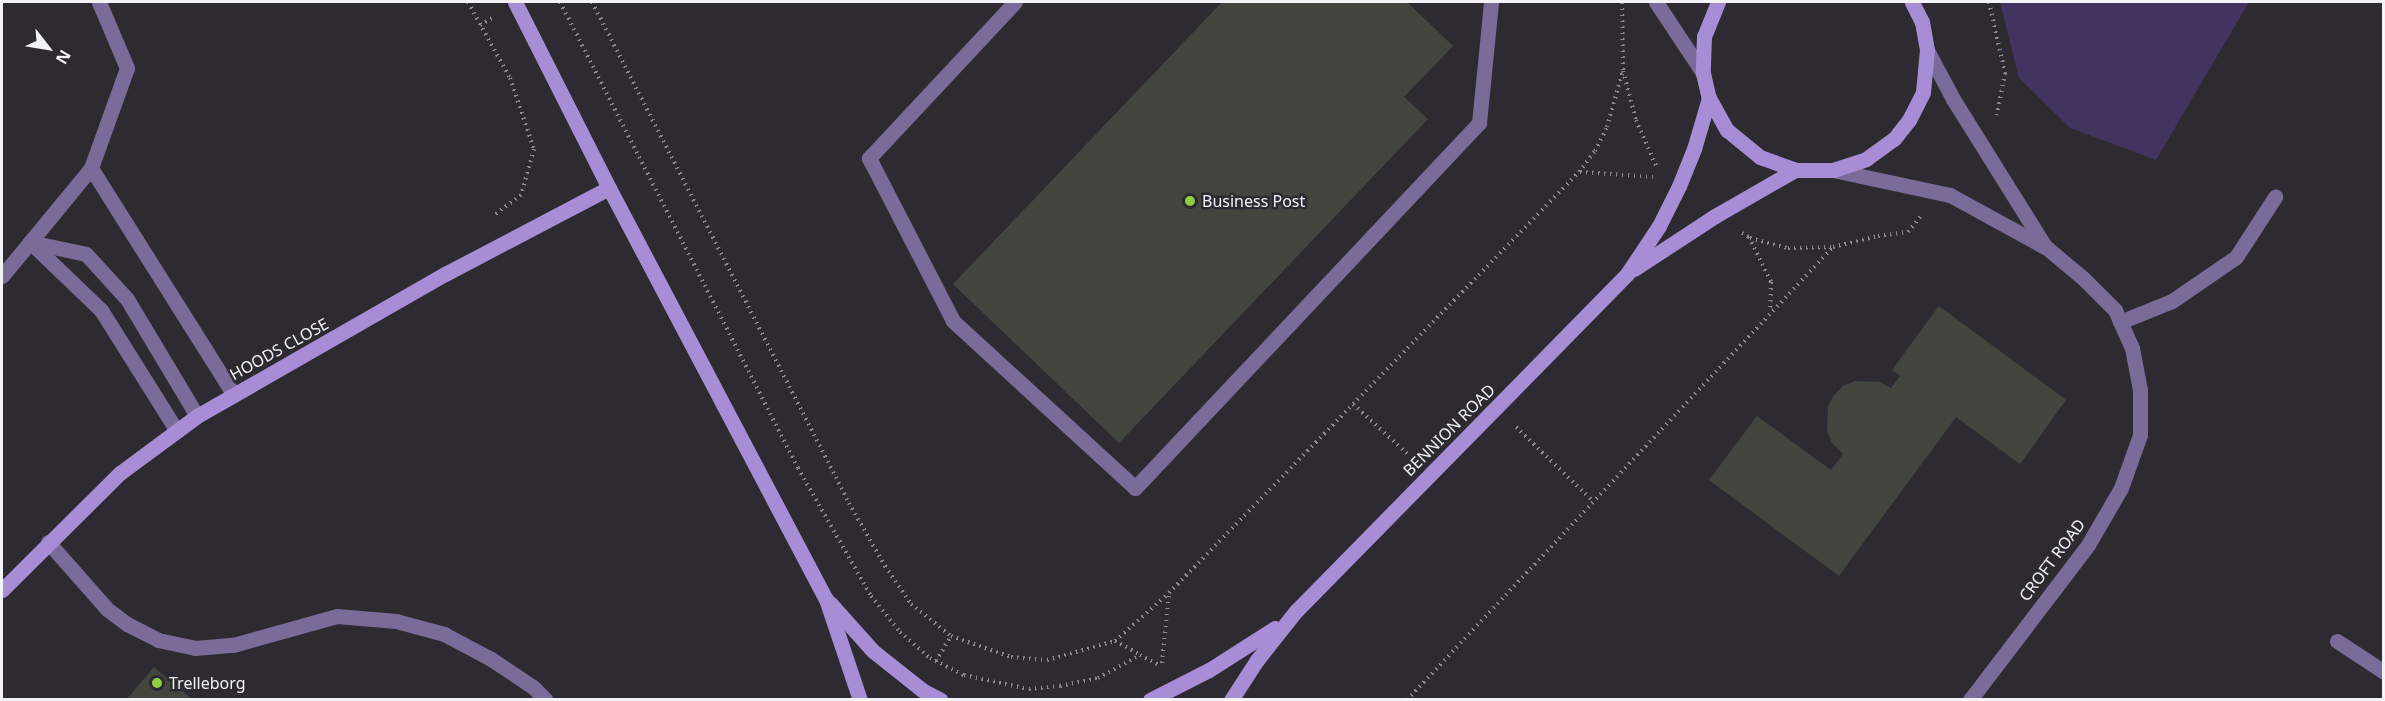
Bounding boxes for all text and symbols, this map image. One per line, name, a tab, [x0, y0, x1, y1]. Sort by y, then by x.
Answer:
north arrow	[18, 18, 78, 78]
text: N	[51, 46, 76, 69]
place label: Business Post	[1202, 191, 1305, 211]
marker: Business Post	[1183, 194, 1197, 208]
street label: HOODS CLOSE	[226, 314, 332, 384]
street label: BENNION ROAD	[1399, 380, 1499, 480]
street label: CROFT ROAD	[2015, 515, 2089, 605]
place label: Trelleborg	[169, 673, 245, 693]
marker: Trelleborg	[150, 676, 164, 690]

